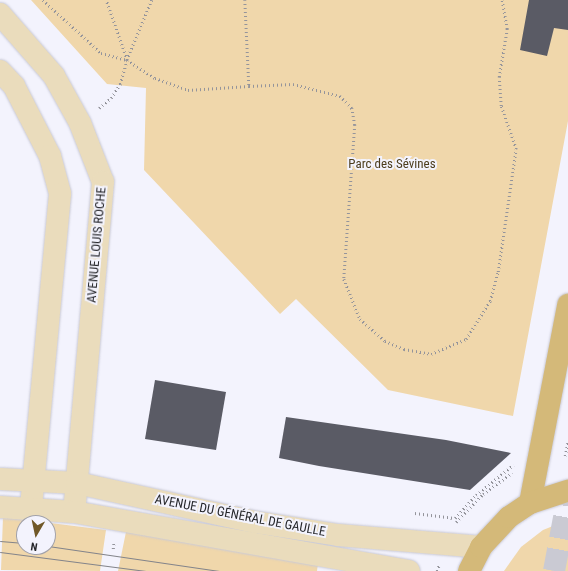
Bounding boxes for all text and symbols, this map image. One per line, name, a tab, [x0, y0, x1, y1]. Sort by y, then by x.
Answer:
park label: Parc des Sévines	[348, 156, 436, 172]
street label: AVENUE LOUIS ROCHE	[84, 187, 110, 303]
street label: AVENUE DU GÉNÉRAL DE GAULLE	[153, 492, 327, 540]
north arrow	[16, 515, 56, 555]
text: N	[30, 539, 39, 553]

